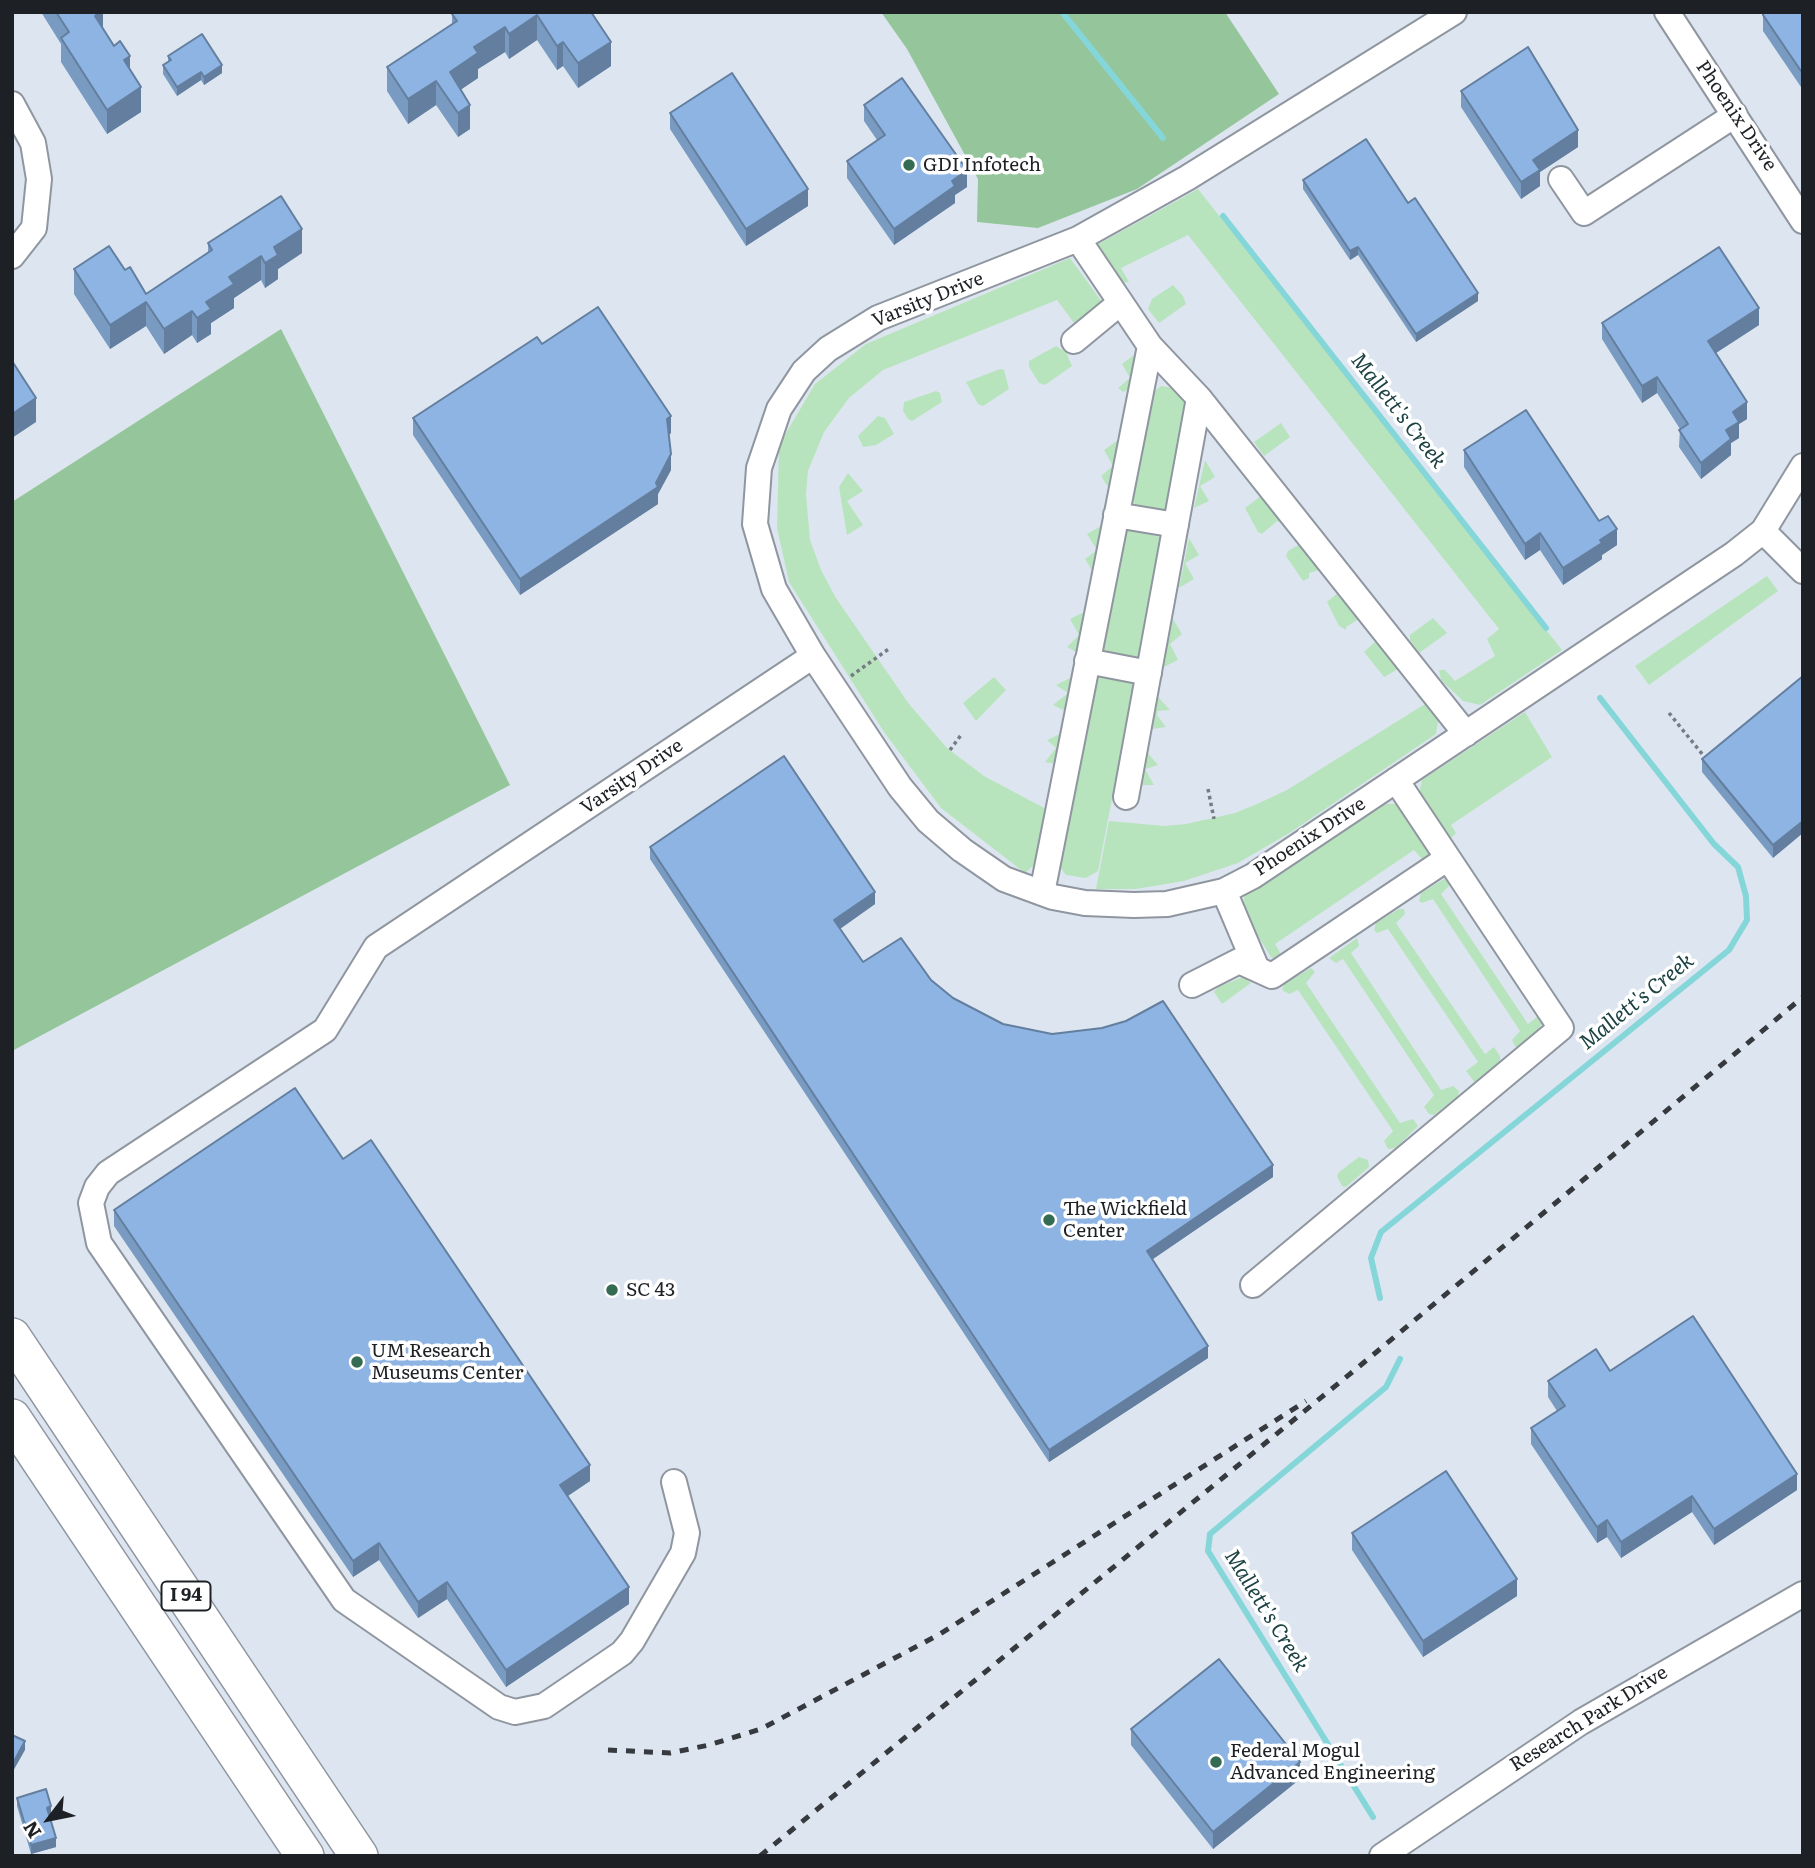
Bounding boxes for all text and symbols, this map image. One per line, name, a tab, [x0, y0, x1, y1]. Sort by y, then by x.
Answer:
street label: Phoenix Drive	[1691, 57, 1781, 175]
place label: GDI Infotech	[923, 154, 1041, 176]
marker: GDI Infotech	[901, 157, 917, 173]
street label: Varsity Drive	[869, 267, 987, 333]
water label: Mallett's Creek	[1345, 348, 1451, 474]
street label: Varsity Drive	[577, 734, 687, 820]
street label: Phoenix Drive	[1250, 793, 1370, 881]
water label: Mallett's Creek	[1575, 948, 1699, 1056]
place label: The Wickfield Center	[1063, 1198, 1187, 1242]
marker: The Wickfield Center	[1041, 1212, 1057, 1228]
place label: SC 43	[626, 1279, 675, 1301]
marker: SC 43	[604, 1282, 620, 1298]
place label: UM Research Museums Center	[371, 1340, 523, 1384]
marker: UM Research Museums Center	[349, 1354, 365, 1370]
water label: Mallett's Creek	[1218, 1545, 1314, 1677]
road number: I 94	[162, 1582, 210, 1610]
street label: Research Park Drive	[1506, 1661, 1672, 1777]
place label: Federal Mogul Advanced Engineering	[1230, 1740, 1435, 1784]
marker: Federal Mogul Advanced Engineering	[1208, 1754, 1224, 1770]
north arrow	[14, 1784, 84, 1854]
text: N	[15, 1816, 47, 1844]

